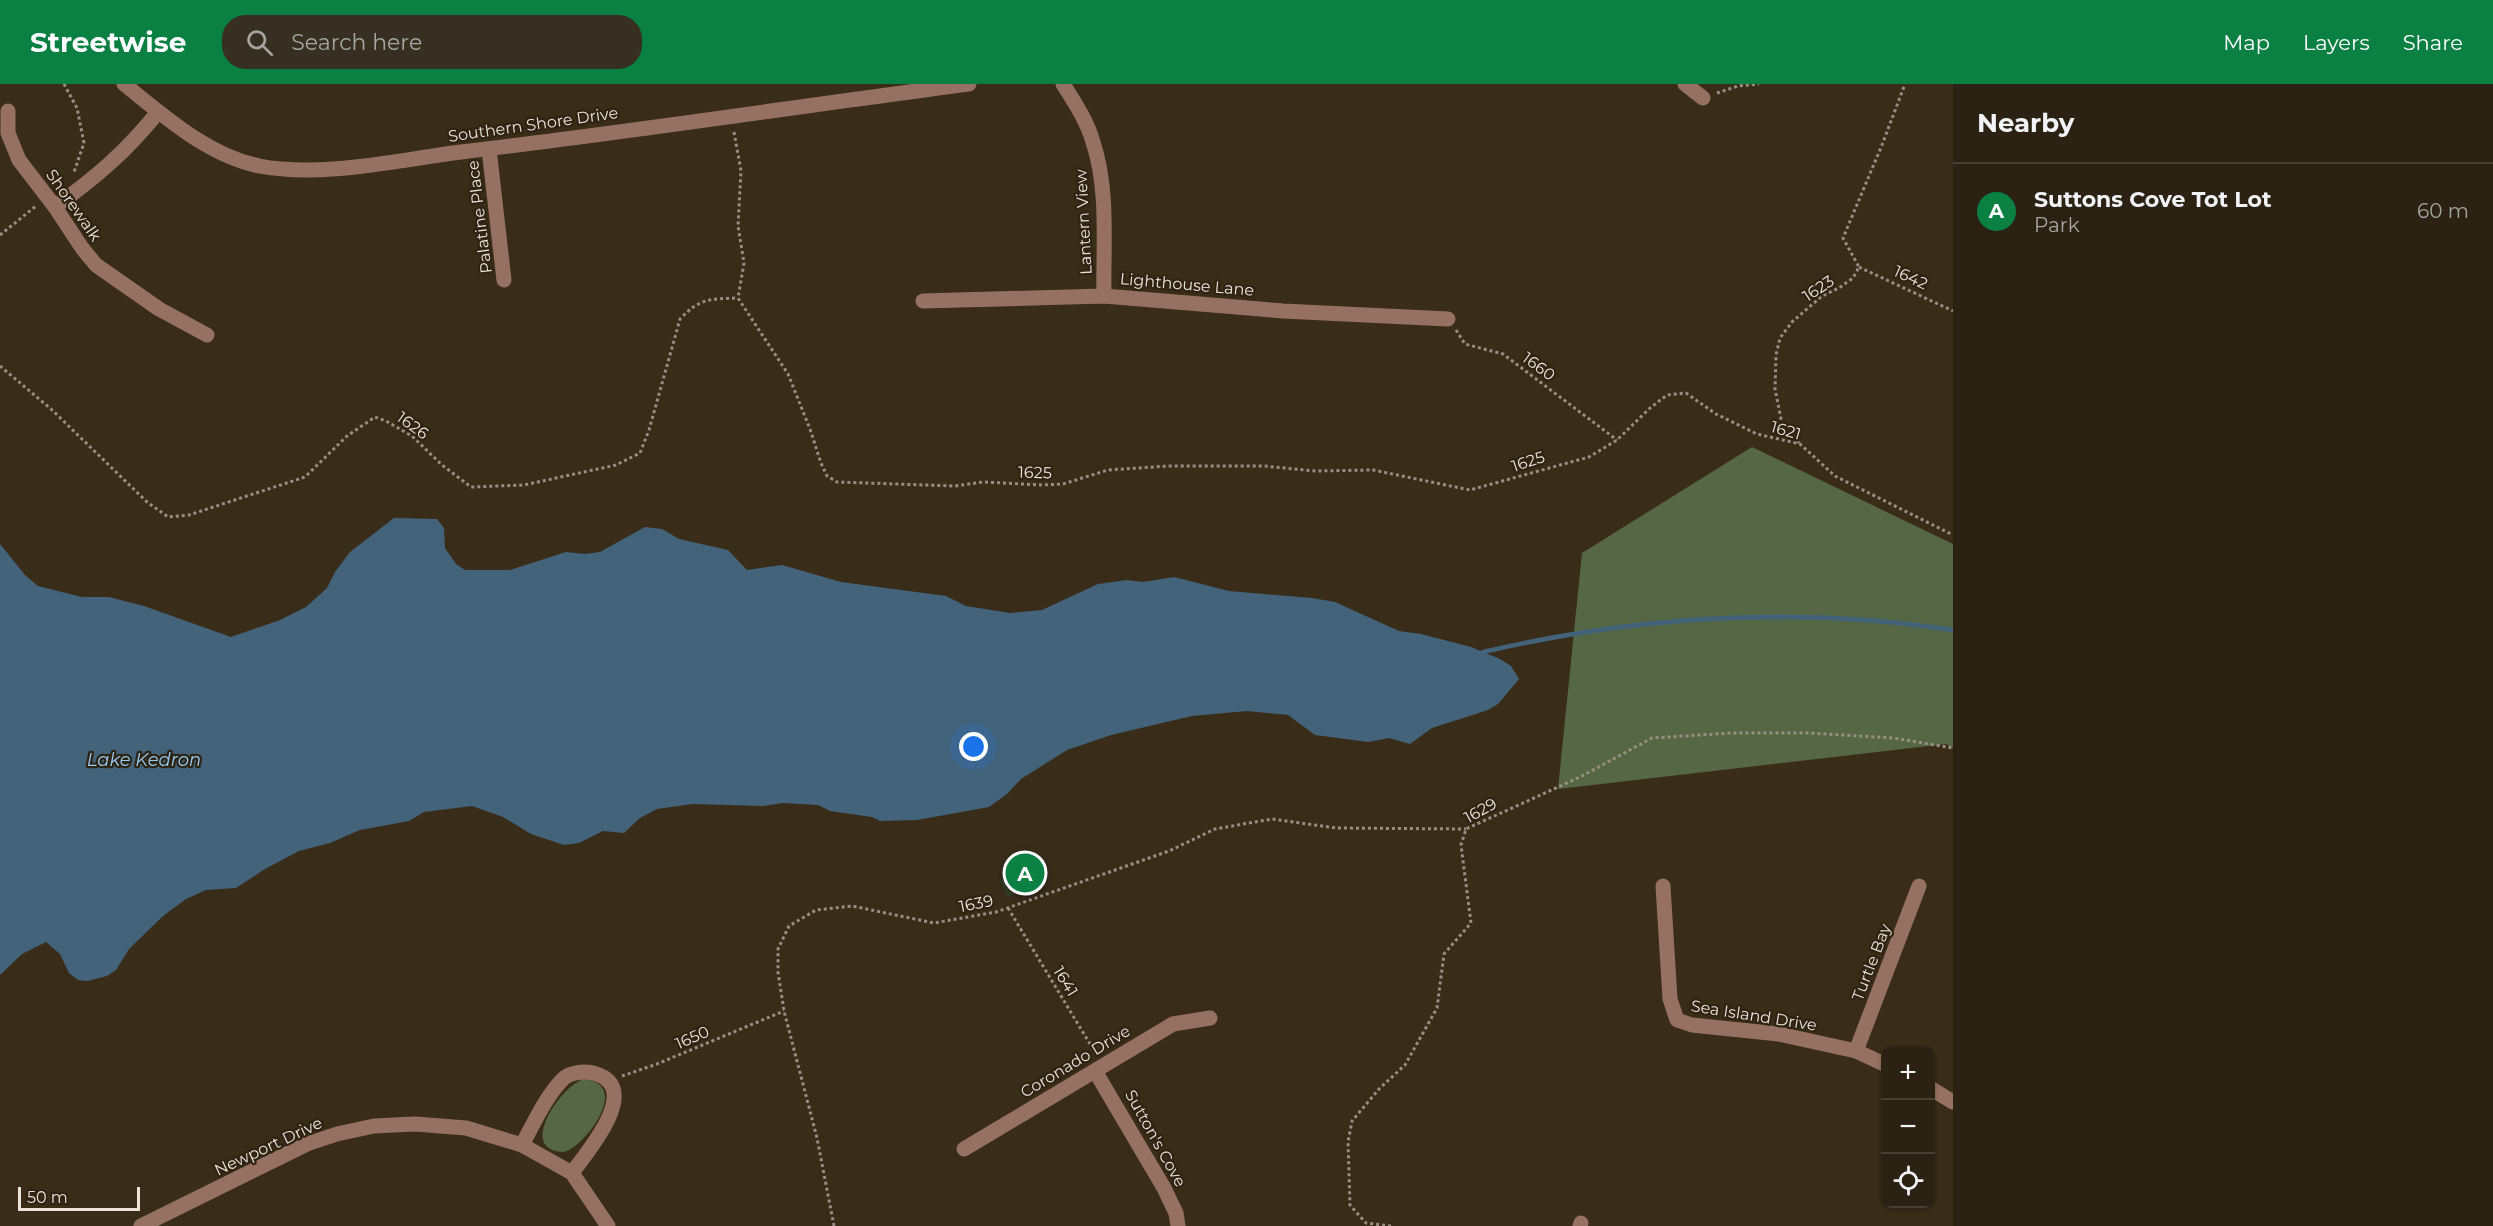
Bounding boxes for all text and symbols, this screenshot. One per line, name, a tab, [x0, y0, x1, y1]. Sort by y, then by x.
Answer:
search box	[222, 15, 642, 69]
text: Streetwise	[30, 25, 186, 59]
icon: search	[243, 26, 276, 59]
text: Search here	[291, 29, 422, 56]
text: Map	[2223, 30, 2270, 55]
text: Layers	[2303, 30, 2370, 55]
text: Share	[2403, 30, 2463, 55]
street label: Southern Shore Drive	[447, 103, 619, 146]
text: Nearby	[1977, 107, 2074, 139]
street label: Palatine Place	[463, 159, 496, 275]
street label: Shorewalk	[42, 166, 106, 245]
street label: Lantern View	[1071, 169, 1096, 275]
text: Suttons Cove Tot Lot	[2034, 186, 2272, 213]
text: A	[1989, 199, 2004, 223]
text: 60 m	[2417, 199, 2469, 223]
text: Park	[2034, 213, 2080, 237]
street label: 1642	[1891, 261, 1931, 293]
street label: Lighthouse Lane	[1119, 269, 1255, 300]
street label: 1623	[1799, 271, 1838, 306]
street label: 1660	[1519, 348, 1559, 385]
street label: 1626	[393, 408, 432, 443]
street label: 1621	[1769, 417, 1803, 444]
street label: 1625	[1509, 447, 1547, 476]
street label: 1625	[1018, 463, 1052, 482]
your location	[959, 732, 988, 761]
water label: Lake Kedron	[87, 749, 201, 771]
street label: 1629	[1461, 794, 1500, 827]
pin: A	[1006, 850, 1044, 896]
street label: 1639	[957, 891, 995, 916]
street label: Turtle Bay	[1848, 921, 1895, 1003]
street label: 1641	[1049, 963, 1082, 1000]
street label: Sea Island Drive	[1690, 996, 1818, 1035]
street label: Coronado Drive	[1017, 1021, 1134, 1102]
street label: 1650	[672, 1022, 712, 1053]
map controls	[1881, 1046, 1935, 1208]
button: +	[1881, 1046, 1935, 1100]
street label: Sutton's Cove	[1121, 1086, 1190, 1190]
button: −	[1881, 1100, 1935, 1154]
street label: Newport Drive	[211, 1113, 325, 1180]
button: locate	[1881, 1154, 1935, 1208]
scale bar	[18, 1184, 140, 1212]
text: 50 m	[27, 1188, 68, 1207]

